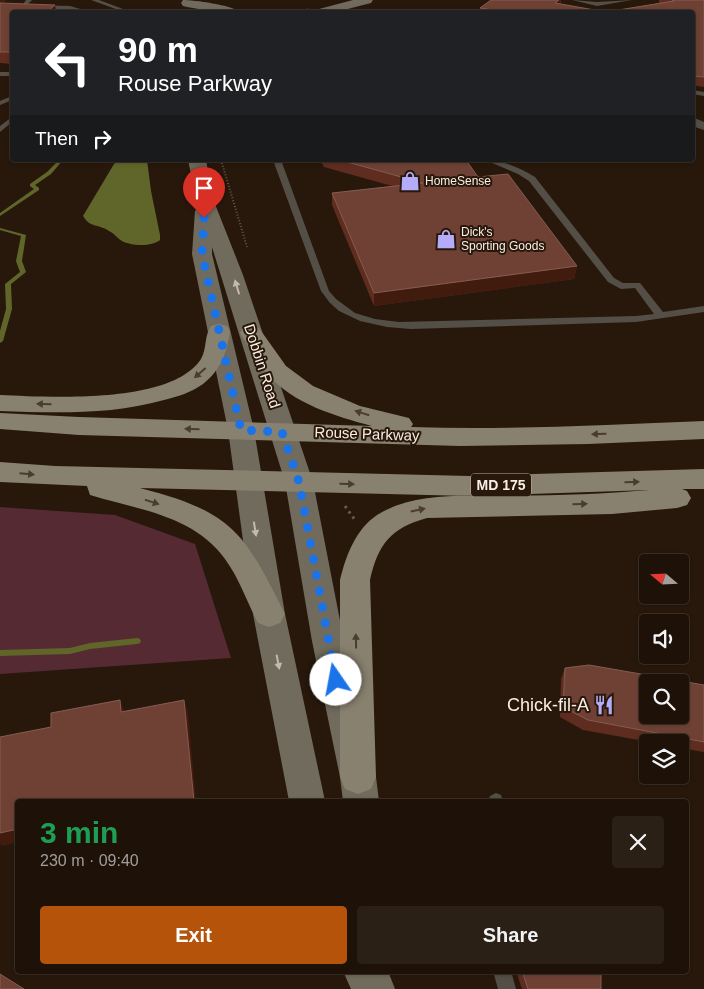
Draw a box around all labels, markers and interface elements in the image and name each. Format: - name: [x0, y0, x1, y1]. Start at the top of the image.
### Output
- icon: left: [35, 30, 100, 95]
- text: 90 m: [118, 30, 198, 69]
- text: Rouse Parkway: [118, 71, 272, 96]
- icon: right: [88, 125, 116, 153]
- text: Then: [35, 128, 78, 149]
- pin: [183, 167, 225, 218]
- shop icon: HomeSense: [399, 170, 421, 192]
- icon: arrive: [190, 174, 218, 202]
- place label: HomeSense: [425, 174, 491, 188]
- place label: Dick's Sporting Goods: [461, 225, 544, 253]
- shop icon: Dick's Sporting Goods: [435, 228, 457, 250]
- one-way arrow: [232, 279, 240, 294]
- street label: Dobbin Road: [241, 322, 284, 410]
- one-way arrow: [193, 368, 206, 379]
- one-way arrow: [35, 399, 51, 407]
- one-way arrow: [354, 409, 369, 417]
- street label: Rouse Parkway: [314, 423, 420, 444]
- one-way arrow: [184, 425, 200, 433]
- one-way arrow: [591, 431, 607, 439]
- one-way arrow: [20, 470, 36, 478]
- road number: MD 175: [471, 474, 531, 496]
- one-way arrow: [625, 478, 641, 486]
- one-way arrow: [340, 480, 356, 488]
- one-way arrow: [145, 499, 160, 507]
- one-way arrow: [573, 500, 589, 508]
- one-way arrow: [411, 506, 426, 514]
- one-way arrow: [251, 521, 259, 537]
- north arrow: [639, 554, 689, 604]
- map controls: [639, 554, 689, 784]
- button: sound: [639, 614, 689, 664]
- one-way arrow: [352, 632, 360, 648]
- position arrow: [309, 653, 361, 705]
- one-way arrow: [275, 654, 283, 670]
- button: search: [639, 674, 689, 724]
- restaurant icon: Chick-fil-A: [593, 694, 615, 716]
- place label: Chick-fil-A: [507, 695, 589, 715]
- button: layers: [639, 734, 689, 784]
- text: 3 min: [40, 816, 118, 849]
- button: close: [612, 816, 664, 868]
- text: 230 m · 09:40: [40, 852, 139, 869]
- button: Exit: [40, 906, 347, 964]
- button: Share: [357, 906, 664, 964]

